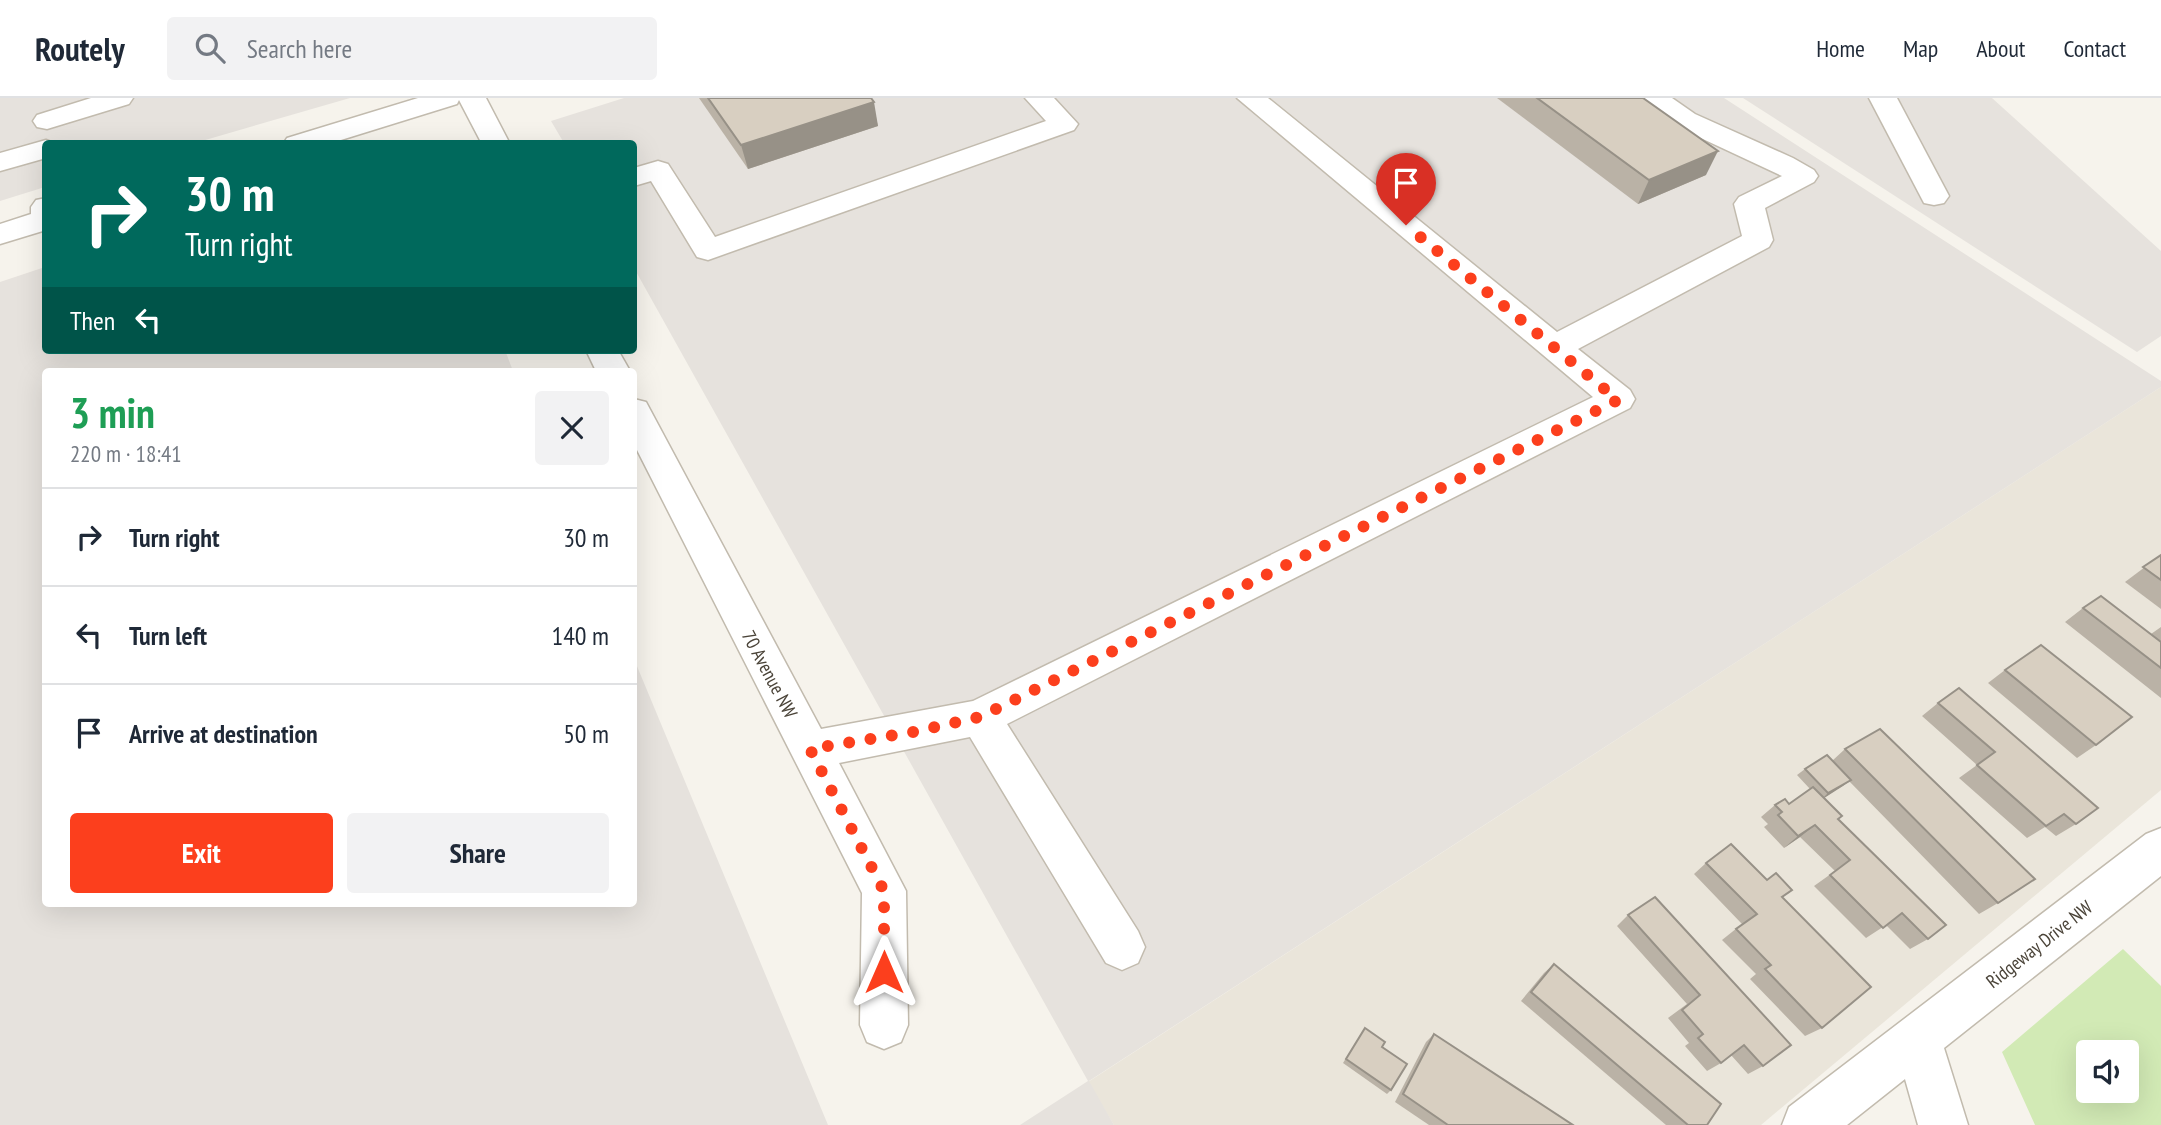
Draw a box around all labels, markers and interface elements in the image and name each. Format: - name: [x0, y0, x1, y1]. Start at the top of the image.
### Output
- search box: [167, 17, 657, 80]
- text: Routely: [35, 27, 125, 70]
- icon: search: [191, 29, 229, 67]
- text: Search here: [247, 32, 352, 65]
- text: Home: [1816, 33, 1865, 64]
- text: Map: [1903, 33, 1938, 64]
- text: About: [1976, 33, 2025, 64]
- text: Contact: [2063, 33, 2126, 64]
- pin: [1376, 153, 1436, 225]
- text: 30 m: [185, 161, 274, 225]
- icon: arrive: [1387, 164, 1425, 202]
- icon: right: [70, 168, 161, 259]
- text: Turn right: [185, 223, 293, 265]
- icon: left: [129, 301, 167, 339]
- text: Then: [70, 304, 115, 337]
- text: 3 min: [70, 385, 155, 440]
- button: close: [535, 391, 609, 465]
- text: 220 m · 18:41: [70, 439, 182, 468]
- icon: right: [70, 518, 108, 556]
- text: Turn right: [129, 521, 220, 554]
- text: 30 m: [563, 521, 609, 554]
- icon: left: [70, 616, 108, 654]
- text: Turn left: [129, 619, 207, 652]
- text: 140 m: [551, 619, 609, 652]
- street label: 70 Avenue NW: [737, 626, 803, 722]
- icon: arrive: [70, 714, 108, 752]
- text: Arrive at destination: [129, 717, 318, 750]
- text: 50 m: [563, 717, 609, 750]
- button: Exit: [70, 813, 333, 893]
- button: Share: [347, 813, 609, 893]
- street label: Ridgeway Drive NW: [1981, 895, 2097, 993]
- position arrow: [847, 935, 921, 1009]
- map controls: [2076, 1040, 2139, 1103]
- button: sound: [2076, 1040, 2139, 1103]

